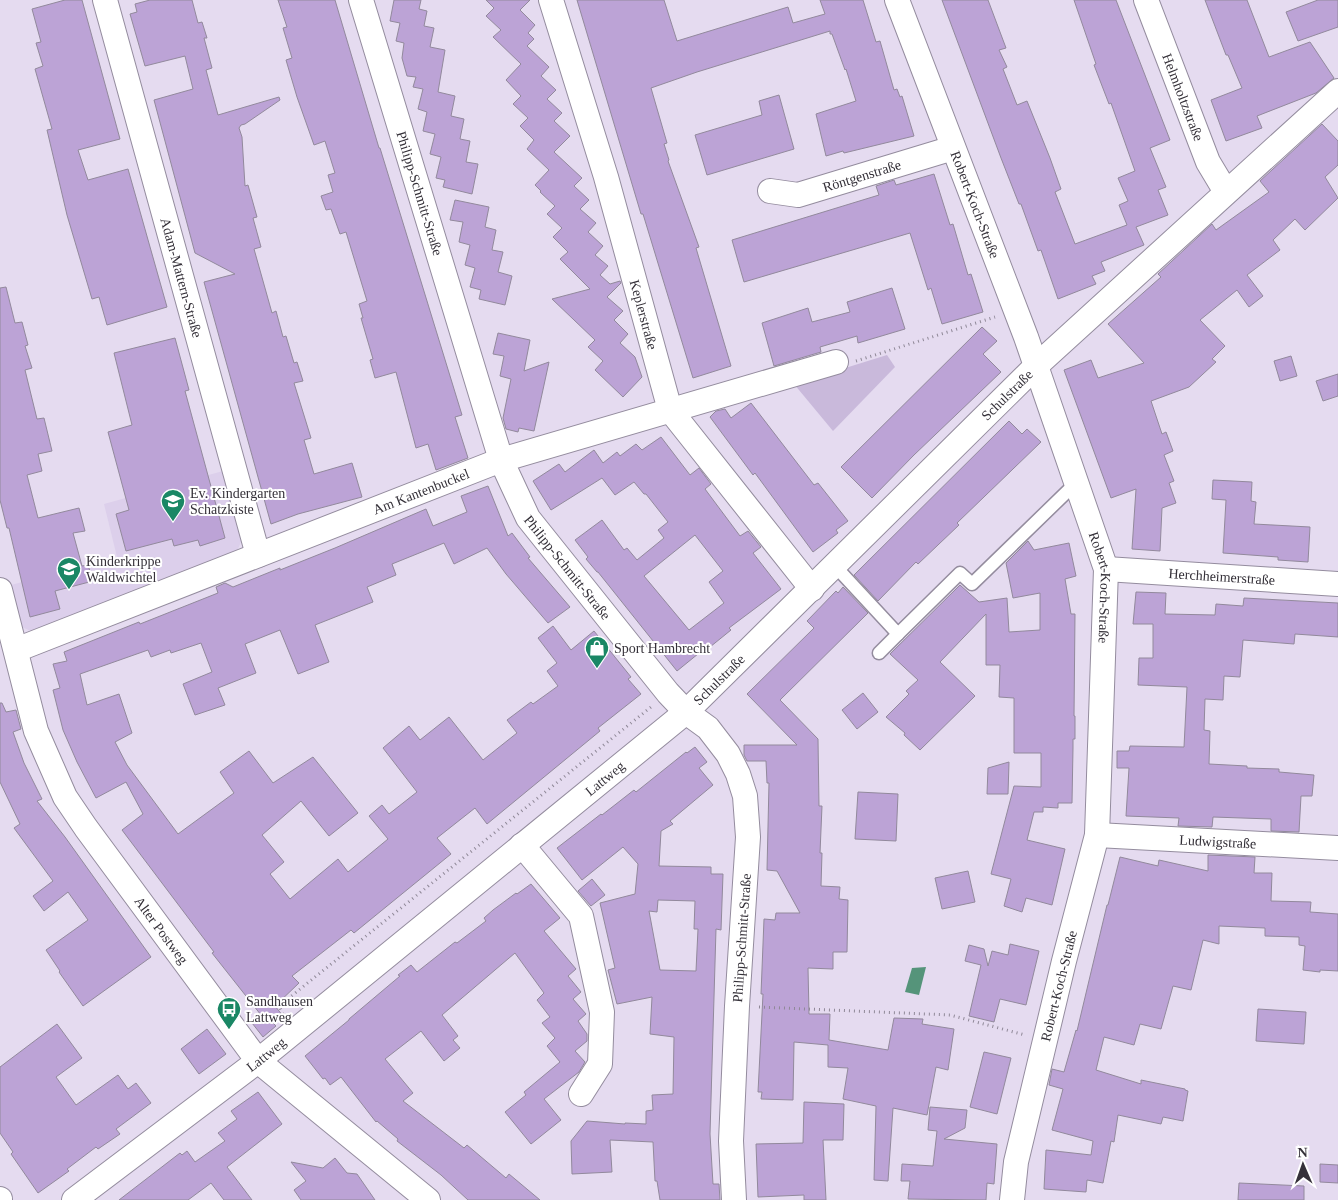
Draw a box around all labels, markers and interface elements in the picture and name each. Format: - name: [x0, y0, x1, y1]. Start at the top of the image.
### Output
- street label: Helmholtzstraße: [1160, 51, 1207, 143]
- street label: Philipp-Schmitt-Straße: [394, 129, 446, 257]
- street label: Robert-Koch-Straße: [948, 149, 1003, 260]
- street label: Röntgenstraße: [821, 157, 903, 195]
- street label: Adam-Mattern-Straße: [158, 216, 205, 339]
- street label: Keplerstraße: [627, 278, 660, 351]
- street label: Schulstraße: [978, 367, 1035, 423]
- street label: Am Kantenbuckel: [371, 466, 471, 517]
- place label: Ev. Kindergarten Schatzkiste: [190, 486, 285, 517]
- school or university icon: Ev. Kindergarten Schatzkiste: [160, 488, 186, 522]
- street label: Philipp-Schmitt-Straße: [521, 512, 614, 622]
- street label: Robert-Koch-Straße: [1086, 530, 1114, 644]
- place label: Kinderkrippe Waldwichtel: [86, 554, 161, 585]
- school or university icon: Kinderkrippe Waldwichtel: [56, 556, 82, 590]
- street label: Herchheimerstraße: [1168, 566, 1275, 587]
- shop icon: Sport Hambrecht: [584, 635, 610, 669]
- place label: Sport Hambrecht: [614, 641, 710, 656]
- street label: Schulstraße: [690, 651, 747, 708]
- street label: Lattweg: [582, 758, 627, 799]
- street label: Ludwigstraße: [1179, 832, 1257, 851]
- street label: Philipp-Schmitt-Straße: [730, 873, 754, 1003]
- street label: Alter Postweg: [132, 894, 191, 967]
- street label: Robert-Koch-Straße: [1038, 929, 1080, 1043]
- place label: Sandhausen Lattweg: [246, 994, 313, 1025]
- bus stop icon: Sandhausen Lattweg: [216, 996, 242, 1030]
- street label: Lattweg: [243, 1034, 289, 1075]
- north arrow: [1278, 1140, 1328, 1190]
- text: N: [1297, 1145, 1308, 1160]

